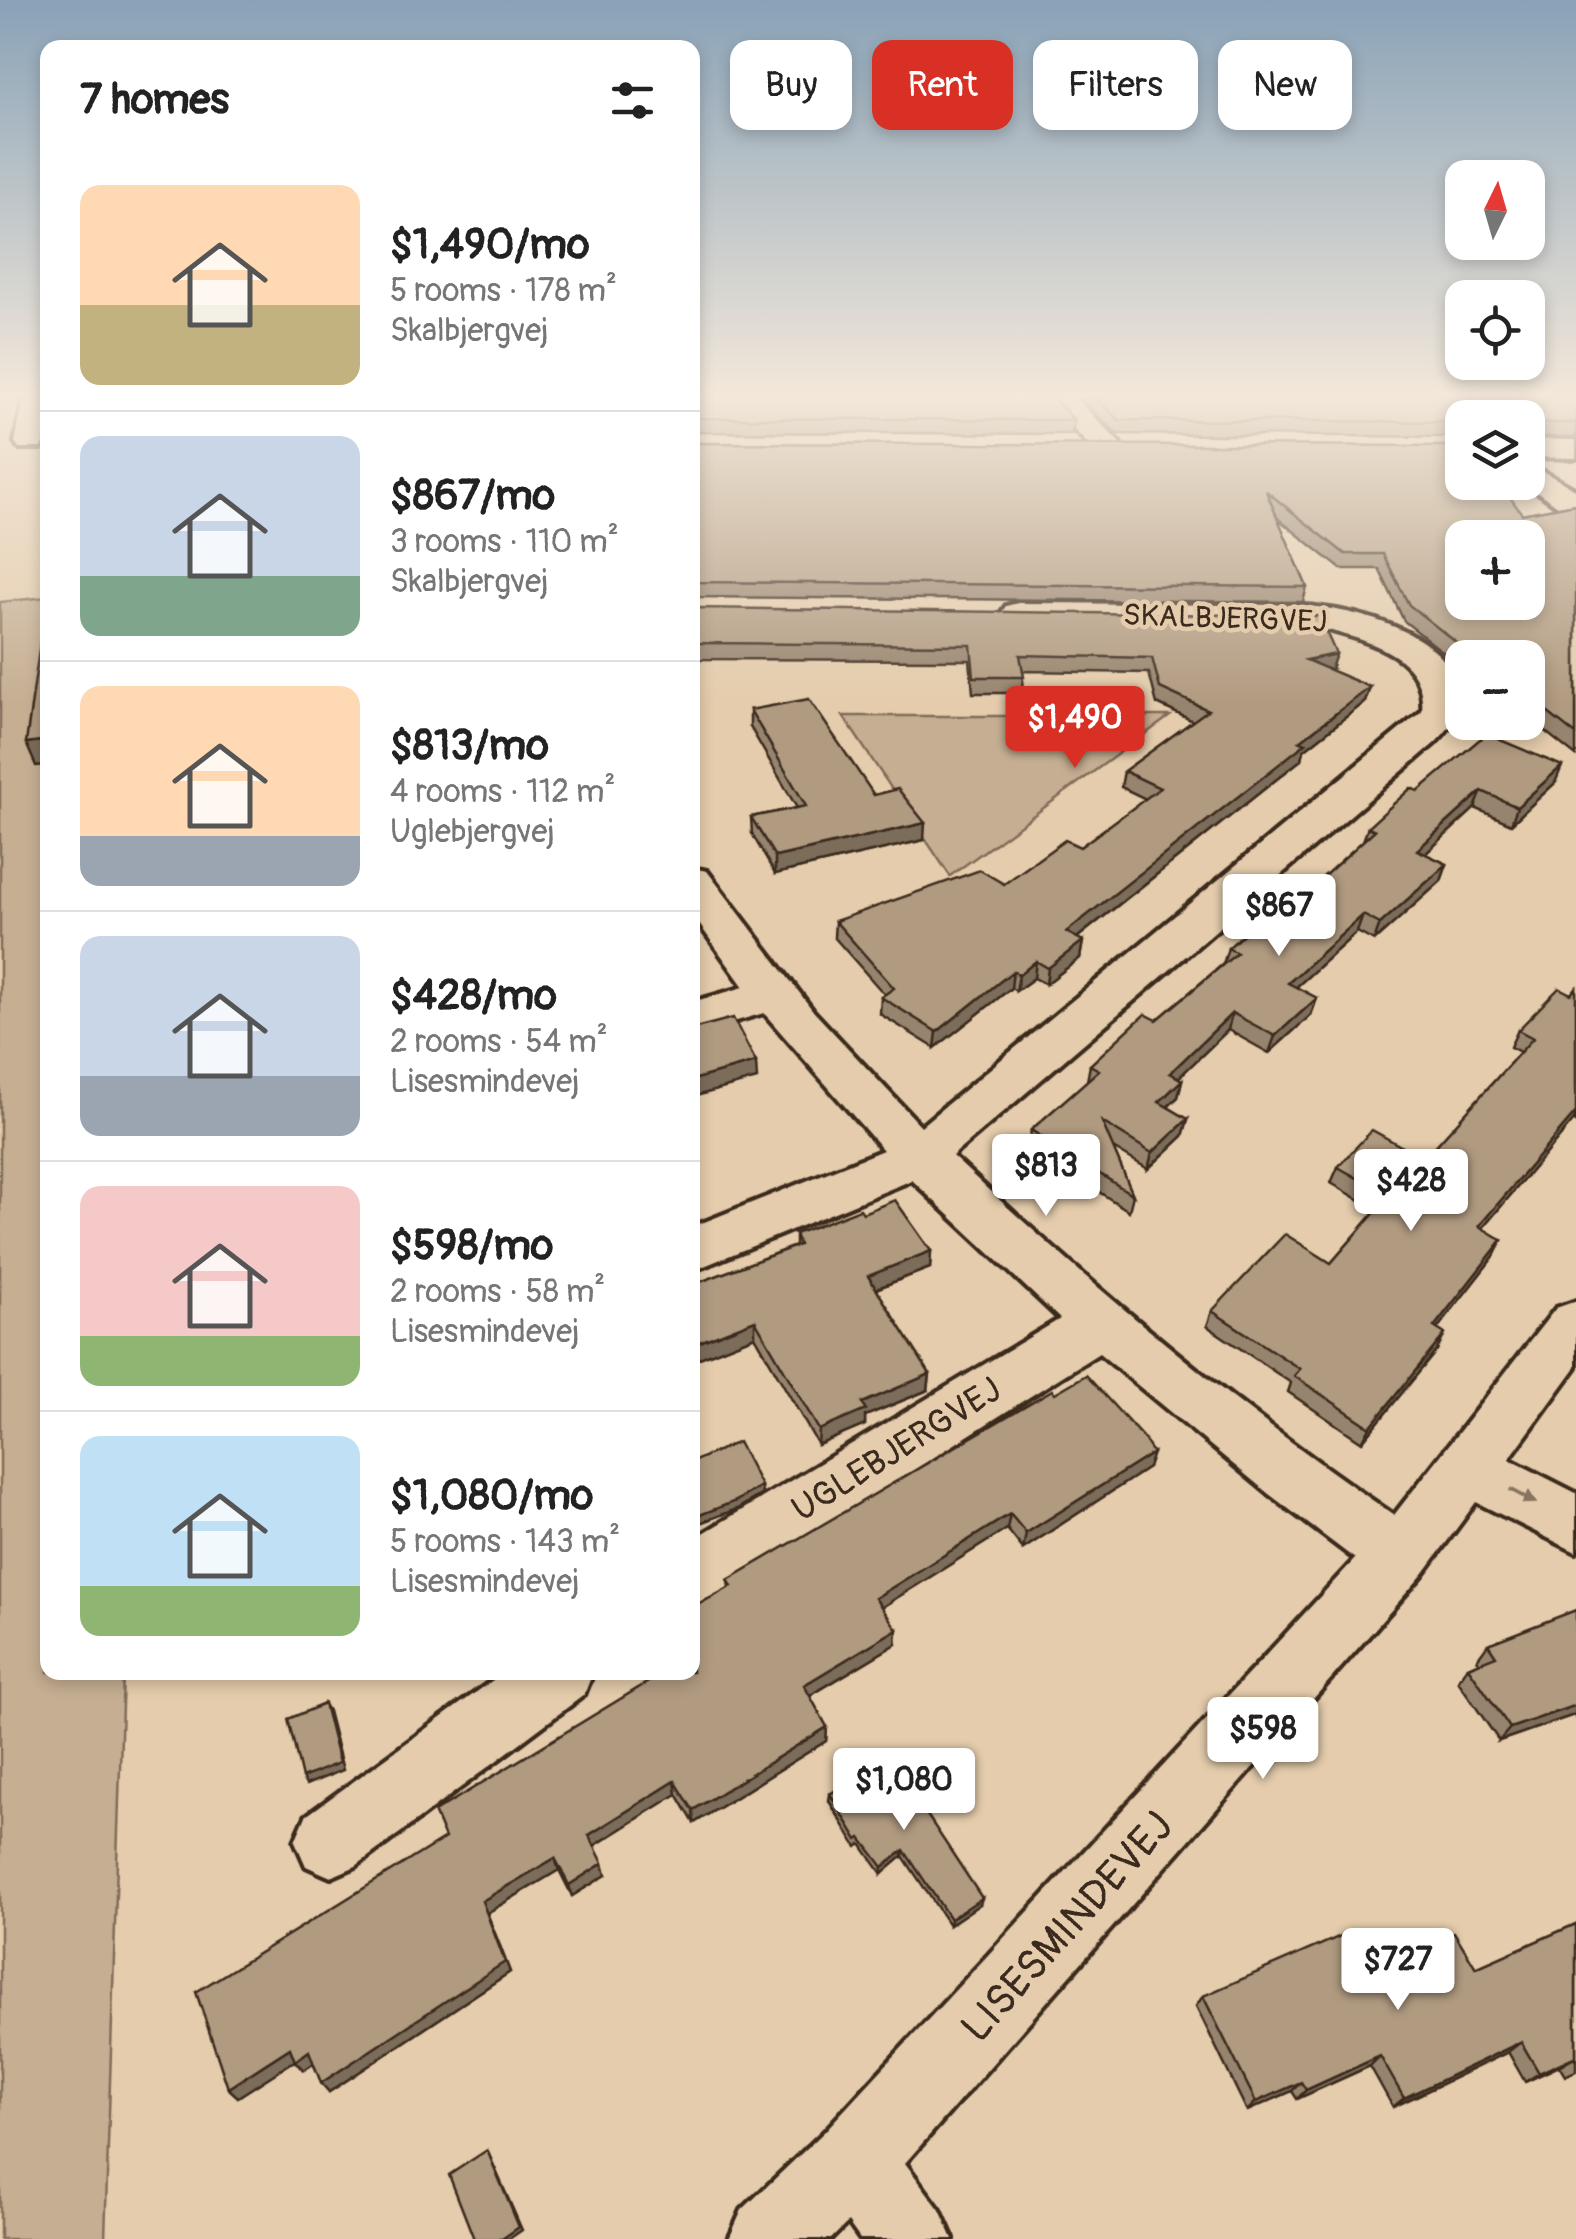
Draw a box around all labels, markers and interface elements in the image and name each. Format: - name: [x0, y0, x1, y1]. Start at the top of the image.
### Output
- chip: Buy: [730, 40, 852, 130]
- chip: Rent: [872, 40, 1013, 130]
- chip: Filters: [1033, 40, 1198, 130]
- chip: New: [1218, 40, 1352, 130]
- icon: filters: [605, 73, 660, 128]
- text: 7 homes: [80, 74, 229, 126]
- north arrow: [1445, 160, 1545, 260]
- map controls: [1445, 160, 1545, 740]
- text: $1,490/mo: [390, 219, 589, 271]
- icon: home: [160, 225, 280, 345]
- text: 5 rooms · 178 m²: [390, 271, 617, 311]
- button: locate: [1445, 280, 1545, 380]
- text: Skalbjergvej: [390, 311, 548, 351]
- button: layers: [1445, 400, 1545, 500]
- text: $867/mo: [390, 470, 555, 522]
- icon: home: [160, 476, 280, 596]
- button: +: [1445, 520, 1545, 620]
- text: 3 rooms · 110 m²: [390, 522, 619, 562]
- text: Skalbjergvej: [390, 562, 548, 602]
- street label: SKALBJERGVEJ: [1122, 596, 1328, 641]
- button: −: [1445, 640, 1545, 740]
- pin: $1,490: [994, 686, 1156, 771]
- text: $1,490: [1028, 698, 1122, 738]
- text: $813/mo: [390, 720, 549, 772]
- icon: home: [160, 726, 280, 846]
- text: 4 rooms · 112 m²: [390, 772, 615, 812]
- text: Uglebjergvej: [390, 812, 555, 852]
- pin: $867: [1220, 874, 1338, 959]
- text: $867: [1245, 886, 1313, 926]
- text: $428/mo: [390, 970, 557, 1022]
- icon: home: [160, 976, 280, 1096]
- text: 2 rooms · 54 m²: [390, 1022, 608, 1062]
- text: Lisesmindevej: [390, 1062, 579, 1102]
- pin: $813: [987, 1134, 1105, 1219]
- text: $813: [1014, 1146, 1078, 1186]
- pin: $428: [1352, 1149, 1470, 1234]
- text: $428: [1376, 1161, 1446, 1201]
- text: $598/mo: [390, 1220, 553, 1272]
- icon: home: [160, 1226, 280, 1346]
- text: 2 rooms · 58 m²: [390, 1272, 605, 1312]
- text: Lisesmindevej: [390, 1312, 579, 1352]
- street label: UGLEBJERGVEJ: [784, 1368, 1009, 1532]
- text: $1,080/mo: [390, 1470, 593, 1522]
- icon: home: [160, 1476, 280, 1596]
- one-way arrow: [1508, 1487, 1537, 1504]
- text: 5 rooms · 143 m²: [390, 1522, 620, 1562]
- text: Lisesmindevej: [390, 1562, 579, 1602]
- pin: $598: [1204, 1697, 1322, 1782]
- text: $598: [1229, 1709, 1297, 1749]
- pin: $1,080: [823, 1748, 985, 1833]
- text: $1,080: [855, 1760, 953, 1800]
- street label: LISESMINDEVEJ: [950, 1801, 1185, 2053]
- pin: $727: [1339, 1928, 1457, 2013]
- text: $727: [1363, 1940, 1433, 1980]

